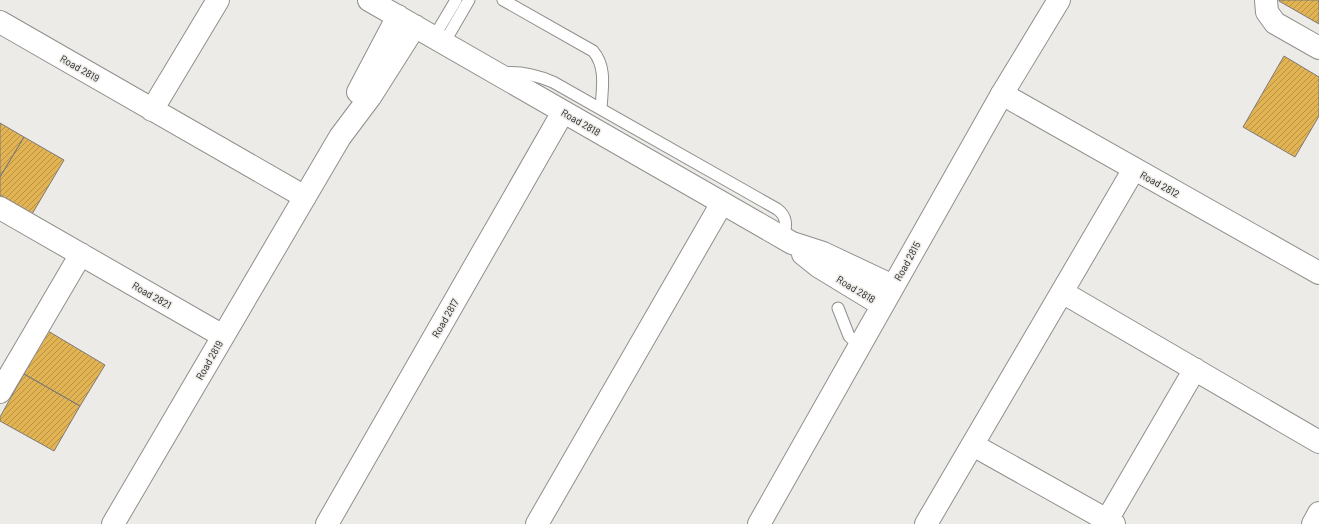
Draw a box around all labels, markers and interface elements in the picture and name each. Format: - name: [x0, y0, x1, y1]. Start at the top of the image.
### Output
- street label: Road 2819: [58, 52, 102, 84]
- street label: Road 2818: [559, 106, 603, 138]
- street label: Road 2812: [1138, 168, 1182, 200]
- street label: Road 2815: [891, 239, 923, 283]
- street label: Road 2818: [834, 273, 878, 305]
- street label: Road 2821: [130, 279, 174, 311]
- street label: Road 2817: [429, 296, 461, 339]
- street label: Road 2819: [193, 338, 225, 382]

